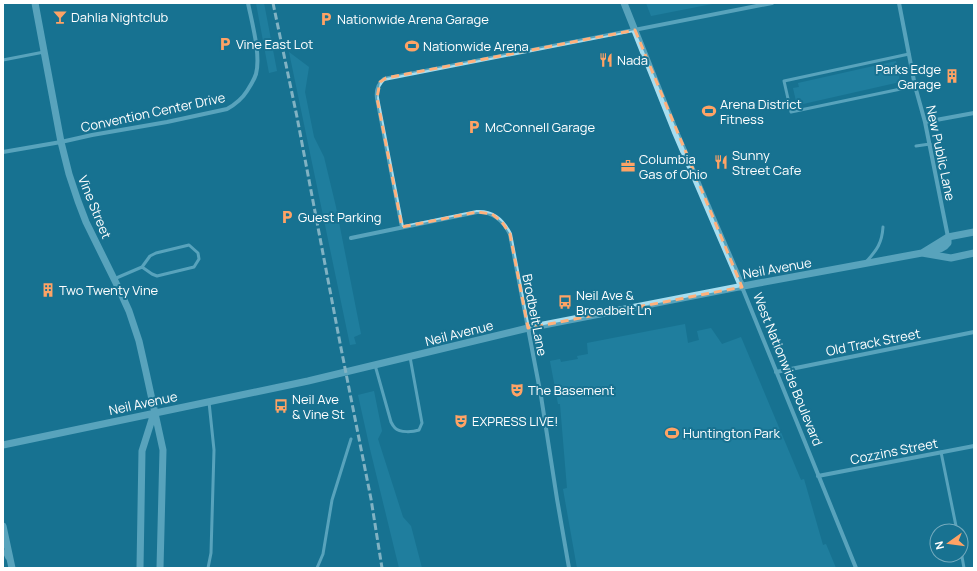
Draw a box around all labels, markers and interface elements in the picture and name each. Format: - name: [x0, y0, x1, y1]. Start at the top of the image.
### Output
- place label: Dahlia Nightclub: [71, 8, 169, 26]
- bar icon: Dahlia Nightclub: [52, 9, 68, 25]
- place label: Nationwide Arena Garage: [337, 10, 489, 28]
- parking icon: Nationwide Arena Garage: [318, 11, 334, 27]
- place label: Vine East Lot: [236, 35, 313, 53]
- parking icon: Vine East Lot: [217, 36, 233, 52]
- place label: Nationwide Arena: [423, 37, 529, 55]
- sports icon: Nationwide Arena: [404, 38, 420, 54]
- place label: Nada: [617, 51, 648, 69]
- restaurant icon: Nada: [598, 52, 614, 68]
- place label: Parks Edge Garage: [875, 60, 941, 93]
- building icon: Parks Edge Garage: [944, 68, 960, 84]
- street label: Convention Center Drive: [79, 88, 227, 136]
- place label: Arena District Fitness: [720, 95, 802, 128]
- sports icon: Arena District Fitness: [701, 103, 717, 119]
- street label: New Public Lane: [922, 104, 960, 203]
- place label: McConnell Garage: [485, 118, 596, 136]
- parking icon: McConnell Garage: [466, 119, 482, 135]
- place label: Sunny Street Cafe: [732, 146, 802, 179]
- place label: Columbia Gas of Ohio: [639, 150, 708, 183]
- restaurant icon: Sunny Street Cafe: [713, 154, 729, 170]
- office icon: Columbia Gas of Ohio: [620, 158, 636, 174]
- street label: Vine Street: [74, 173, 116, 241]
- place label: Guest Parking: [298, 208, 381, 226]
- parking icon: Guest Parking: [279, 209, 295, 225]
- street label: Neil Avenue: [741, 253, 813, 283]
- street label: Brodbelt Lane: [518, 272, 552, 358]
- place label: Two Twenty Vine: [59, 281, 159, 299]
- building icon: Two Twenty Vine: [40, 282, 56, 298]
- place label: Neil Ave & Broadbelt Ln: [576, 286, 652, 319]
- street label: West Nationwide Boulevard: [749, 290, 827, 448]
- bus stop icon: Neil Ave & Broadbelt Ln: [557, 294, 573, 310]
- street label: Neil Avenue: [423, 316, 495, 350]
- street label: Old Track Street: [824, 324, 922, 360]
- place label: The Basement: [528, 381, 614, 399]
- theatre icon: The Basement: [509, 382, 525, 398]
- street label: Neil Avenue: [107, 387, 179, 419]
- place label: Neil Ave & Vine St: [292, 390, 345, 423]
- bus stop icon: Neil Ave & Vine St: [273, 398, 289, 414]
- place label: EXPRESS LIVE!: [472, 412, 558, 430]
- theatre icon: EXPRESS LIVE!: [453, 413, 469, 429]
- place label: Huntington Park: [683, 424, 780, 442]
- sports icon: Huntington Park: [664, 425, 680, 441]
- street label: Cozzins Street: [849, 434, 939, 468]
- north arrow: [929, 523, 969, 563]
- text: N: [931, 540, 947, 551]

